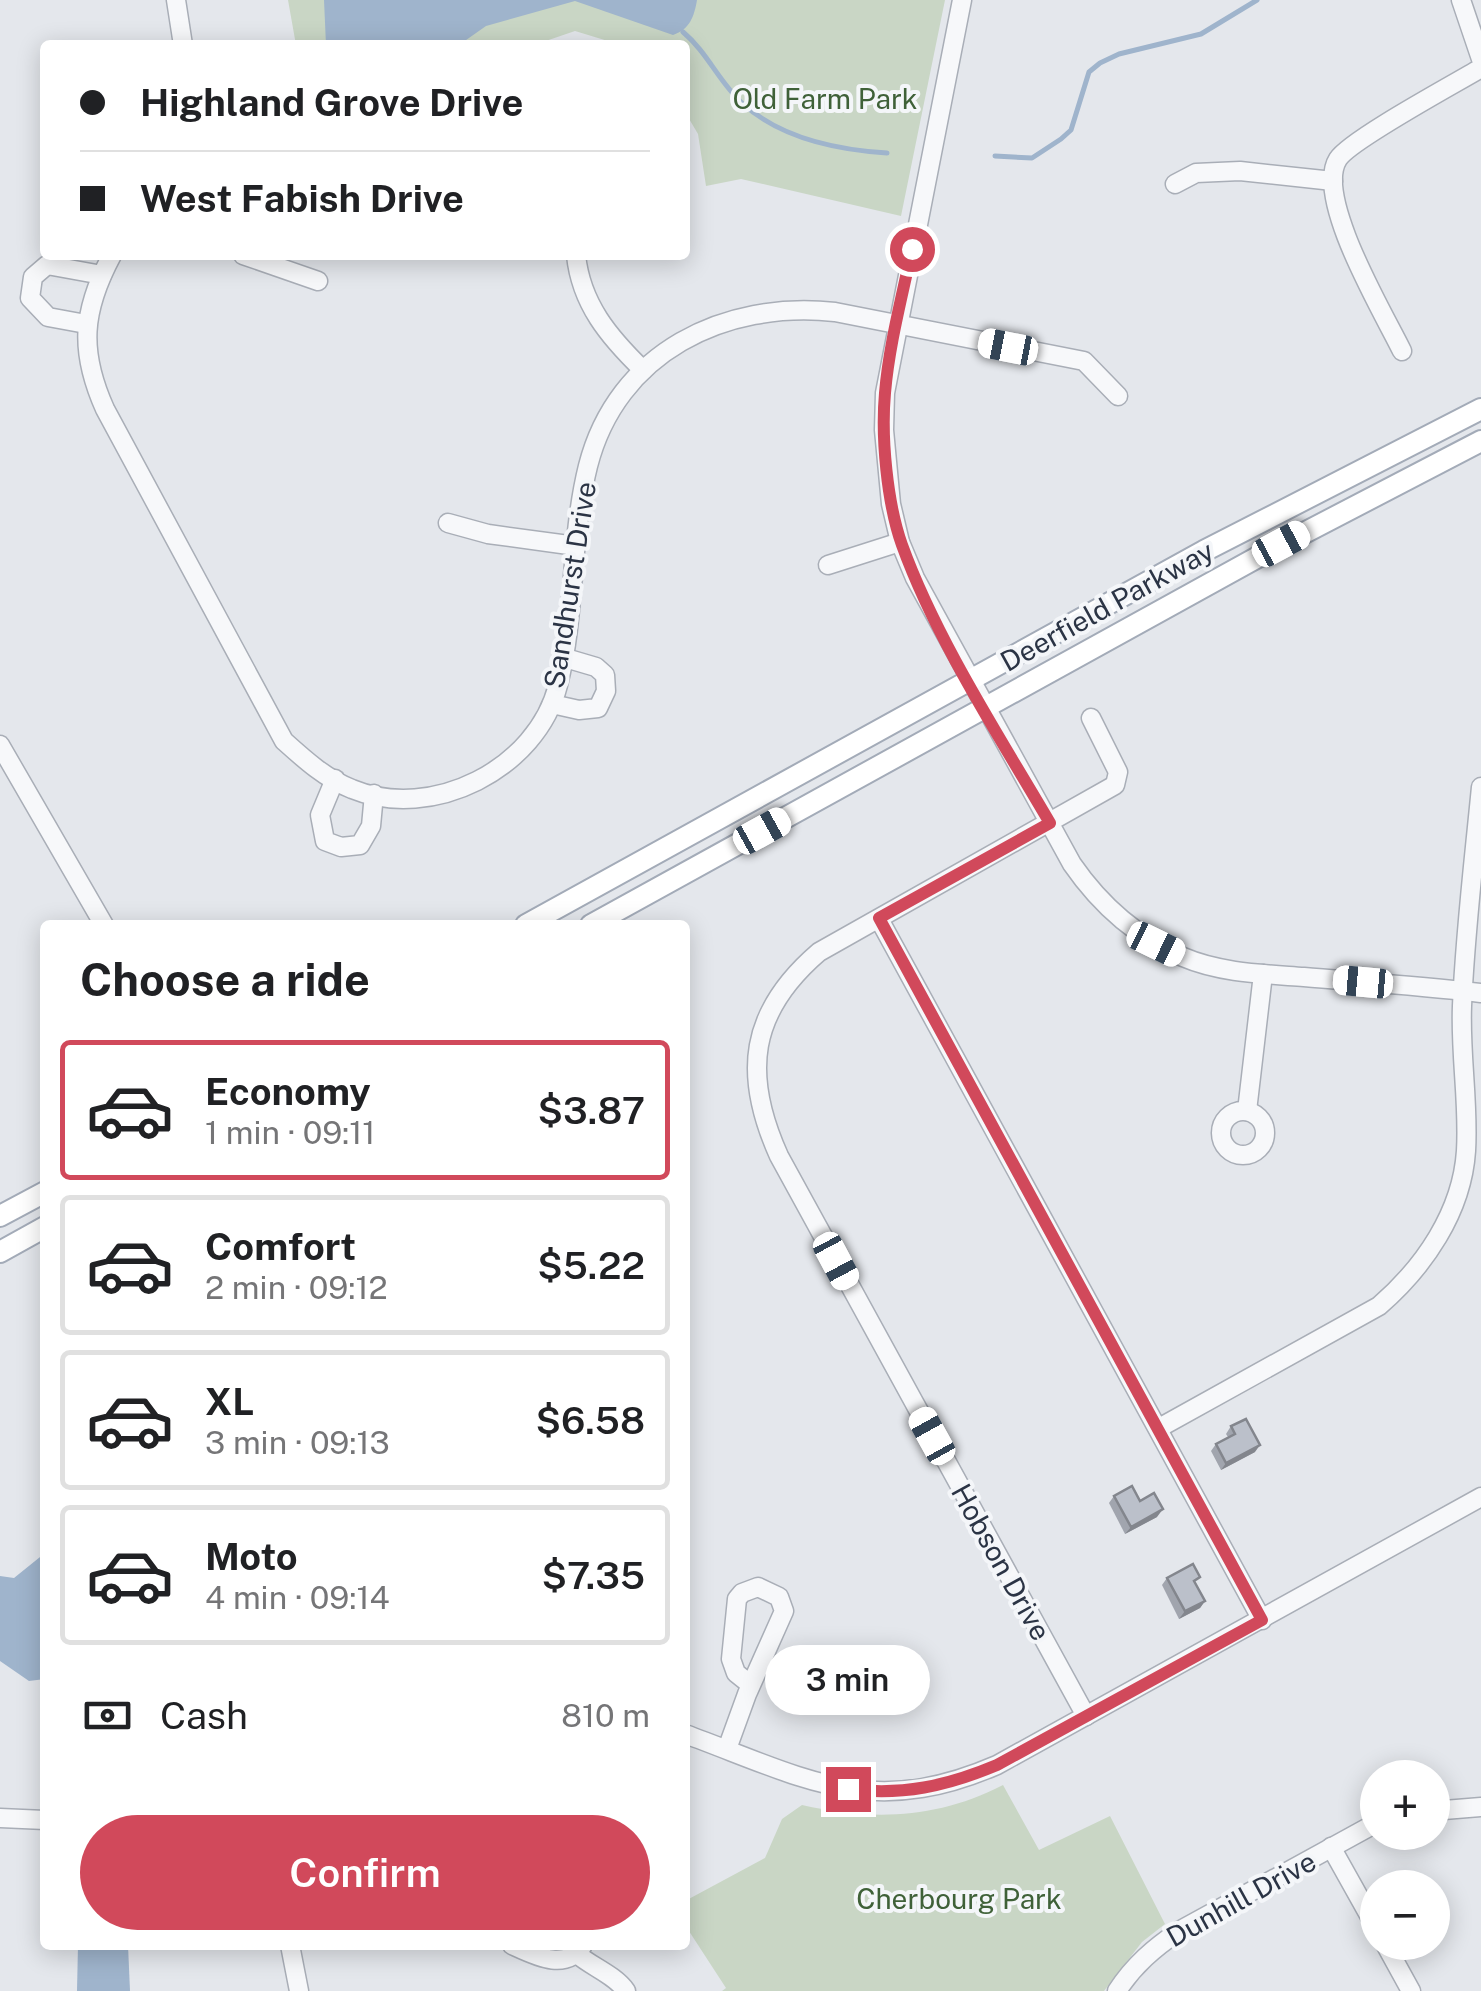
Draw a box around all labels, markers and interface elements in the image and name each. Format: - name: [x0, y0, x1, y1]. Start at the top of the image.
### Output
- text: Highland Grove Drive: [140, 80, 523, 125]
- park label: Old Farm Park: [732, 82, 918, 115]
- text: West Fabish Drive: [140, 176, 464, 221]
- route start: [890, 227, 935, 272]
- car: [976, 327, 1040, 367]
- street label: Sandhurst Drive: [537, 479, 602, 691]
- car: [1247, 517, 1315, 571]
- street label: Deerfield Parkway: [994, 533, 1219, 678]
- car: [728, 803, 796, 859]
- car: [1122, 917, 1190, 971]
- text: Choose a ride: [80, 953, 370, 1006]
- car: [1332, 964, 1394, 1000]
- icon: car: [85, 1065, 175, 1155]
- text: Economy: [205, 1069, 371, 1114]
- text: $3.87: [538, 1088, 645, 1133]
- text: 1 min · 09:11: [205, 1114, 375, 1151]
- icon: car: [85, 1220, 175, 1310]
- text: Comfort: [205, 1224, 356, 1269]
- car: [809, 1227, 863, 1295]
- text: $5.22: [537, 1243, 645, 1288]
- text: 2 min · 09:12: [205, 1269, 387, 1306]
- icon: car: [85, 1375, 175, 1465]
- text: XL: [205, 1379, 254, 1424]
- text: $6.58: [535, 1398, 645, 1443]
- car: [904, 1402, 960, 1470]
- text: 3 min · 09:13: [205, 1424, 390, 1461]
- street label: Hobson Drive: [945, 1478, 1058, 1646]
- icon: car: [85, 1530, 175, 1620]
- text: Moto: [205, 1534, 298, 1579]
- text: $7.35: [541, 1553, 645, 1598]
- text: 4 min · 09:14: [205, 1579, 390, 1616]
- callout: 3 min: [766, 1644, 930, 1714]
- text: 3 min: [806, 1661, 889, 1698]
- icon: cash: [80, 1688, 135, 1743]
- text: Cash: [160, 1693, 248, 1738]
- text: 810 m: [561, 1697, 650, 1734]
- map controls: [1360, 1760, 1450, 1960]
- button: +: [1360, 1760, 1450, 1850]
- route end: [826, 1767, 871, 1812]
- button: Confirm: [80, 1815, 650, 1930]
- street label: Dunhill Drive: [1160, 1844, 1321, 1953]
- button: −: [1360, 1870, 1450, 1960]
- park label: Cherbourg Park: [856, 1882, 1062, 1915]

